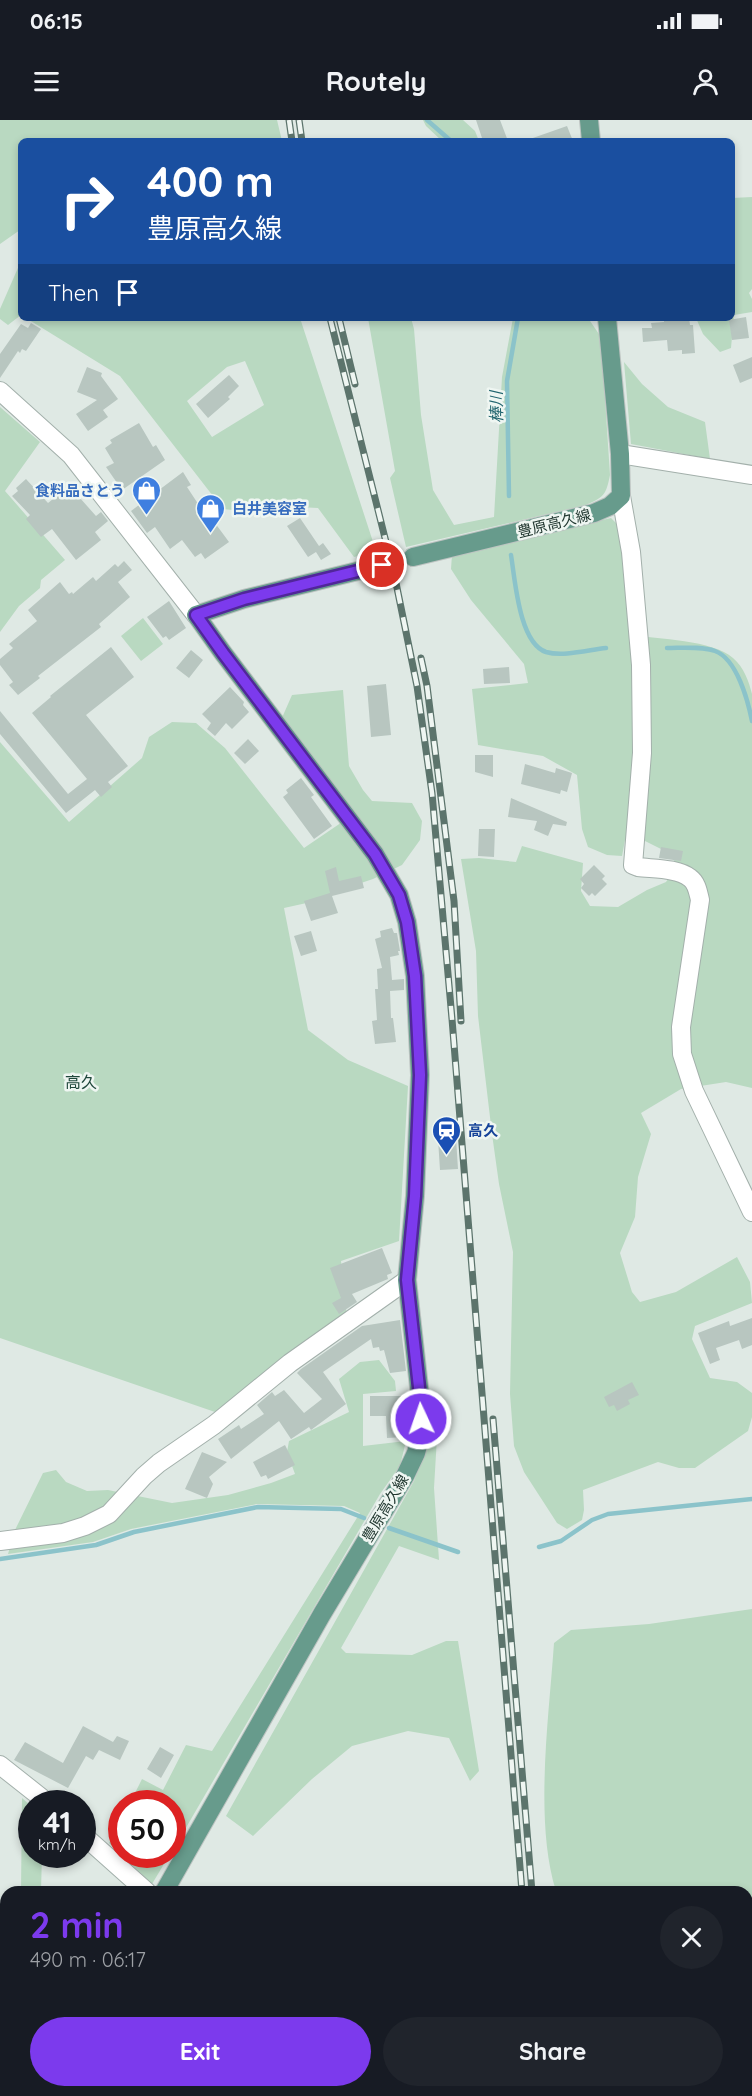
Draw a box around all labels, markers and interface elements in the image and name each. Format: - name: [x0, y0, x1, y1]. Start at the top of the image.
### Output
- text: 06:15: [30, 7, 83, 35]
- text: Routely: [326, 64, 426, 98]
- icon: menu: [30, 65, 63, 98]
- icon: person: [689, 65, 722, 98]
- text: 400 m: [147, 155, 274, 208]
- icon: right: [48, 162, 126, 240]
- text: 豊原高久線: [147, 211, 282, 245]
- icon: arrive: [111, 276, 144, 309]
- text: Then: [48, 279, 99, 307]
- water label: 棒川: [486, 389, 506, 423]
- shop icon: 食料品さとう: [130, 474, 162, 516]
- place label: 食料品さとう: [35, 481, 125, 500]
- shop icon: 白井美容室: [195, 492, 227, 534]
- place label: 白井美容室: [232, 499, 307, 518]
- street label: 豊原高久線: [515, 505, 593, 541]
- pin: [356, 539, 407, 590]
- icon: arrive: [365, 548, 398, 581]
- district label: 高久: [65, 1072, 97, 1092]
- station icon: 高久: [431, 1114, 463, 1156]
- place label: 高久: [468, 1121, 498, 1140]
- position arrow: [389, 1387, 453, 1451]
- street label: 豊原高久線: [358, 1471, 412, 1545]
- speed limit sign: 50: [108, 1790, 186, 1868]
- text: 41: [43, 1803, 71, 1841]
- text: km/h: [38, 1835, 76, 1854]
- text: 2 min: [30, 1902, 124, 1947]
- button: close: [660, 1906, 723, 1969]
- text: 490 m · 06:17: [30, 1947, 146, 1972]
- button: Exit: [30, 2017, 371, 2086]
- button: Share: [383, 2017, 723, 2086]

